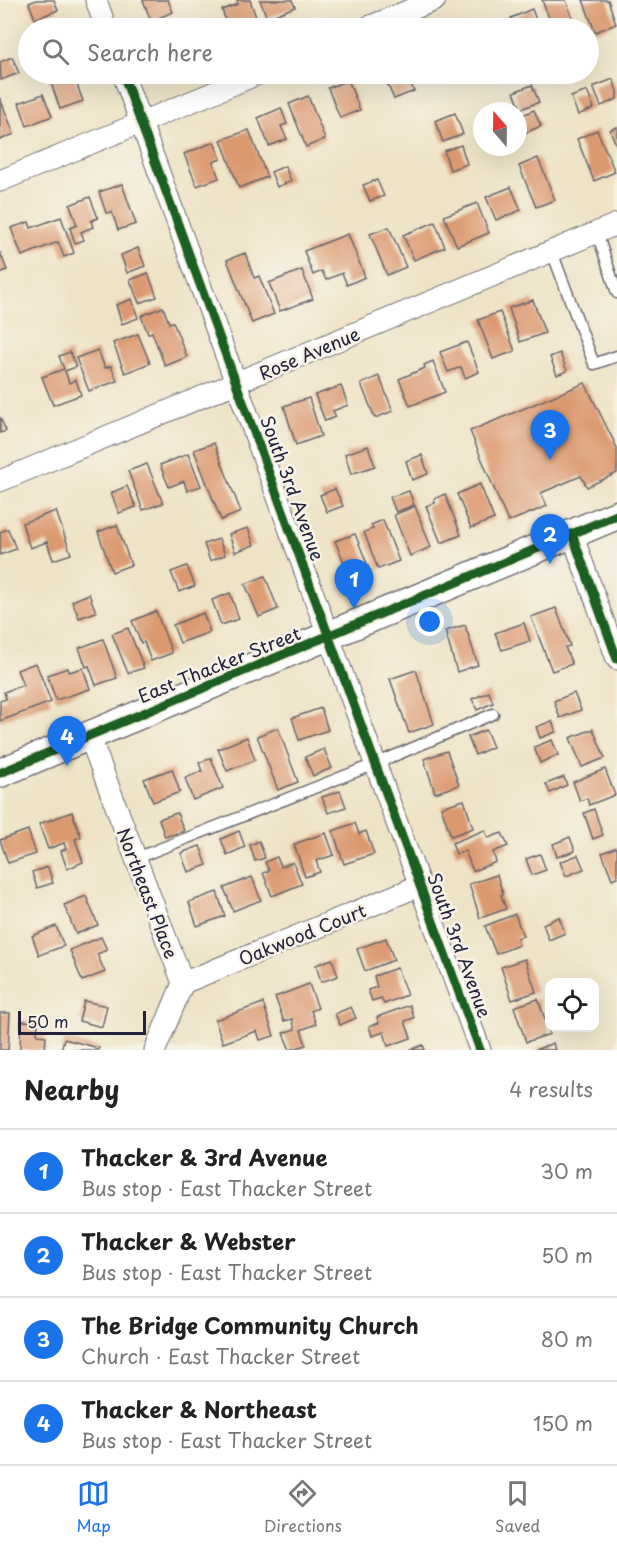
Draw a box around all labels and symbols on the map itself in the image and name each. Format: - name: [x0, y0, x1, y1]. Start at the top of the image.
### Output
- north arrow: [473, 102, 527, 156]
- street label: Rose Avenue: [254, 320, 364, 386]
- pin: 3: [530, 410, 570, 460]
- street label: South 3rd Avenue: [254, 412, 332, 564]
- pin: 2: [530, 514, 570, 564]
- pin: 1: [334, 560, 374, 609]
- your location: [415, 607, 444, 636]
- street label: East Thacker Street: [134, 619, 304, 709]
- pin: 4: [48, 716, 86, 766]
- street label: Northeast Place: [111, 824, 185, 962]
- street label: South 3rd Avenue: [421, 869, 499, 1021]
- street label: Oakwood Court: [234, 896, 370, 972]
- scale bar: [18, 1008, 146, 1036]

